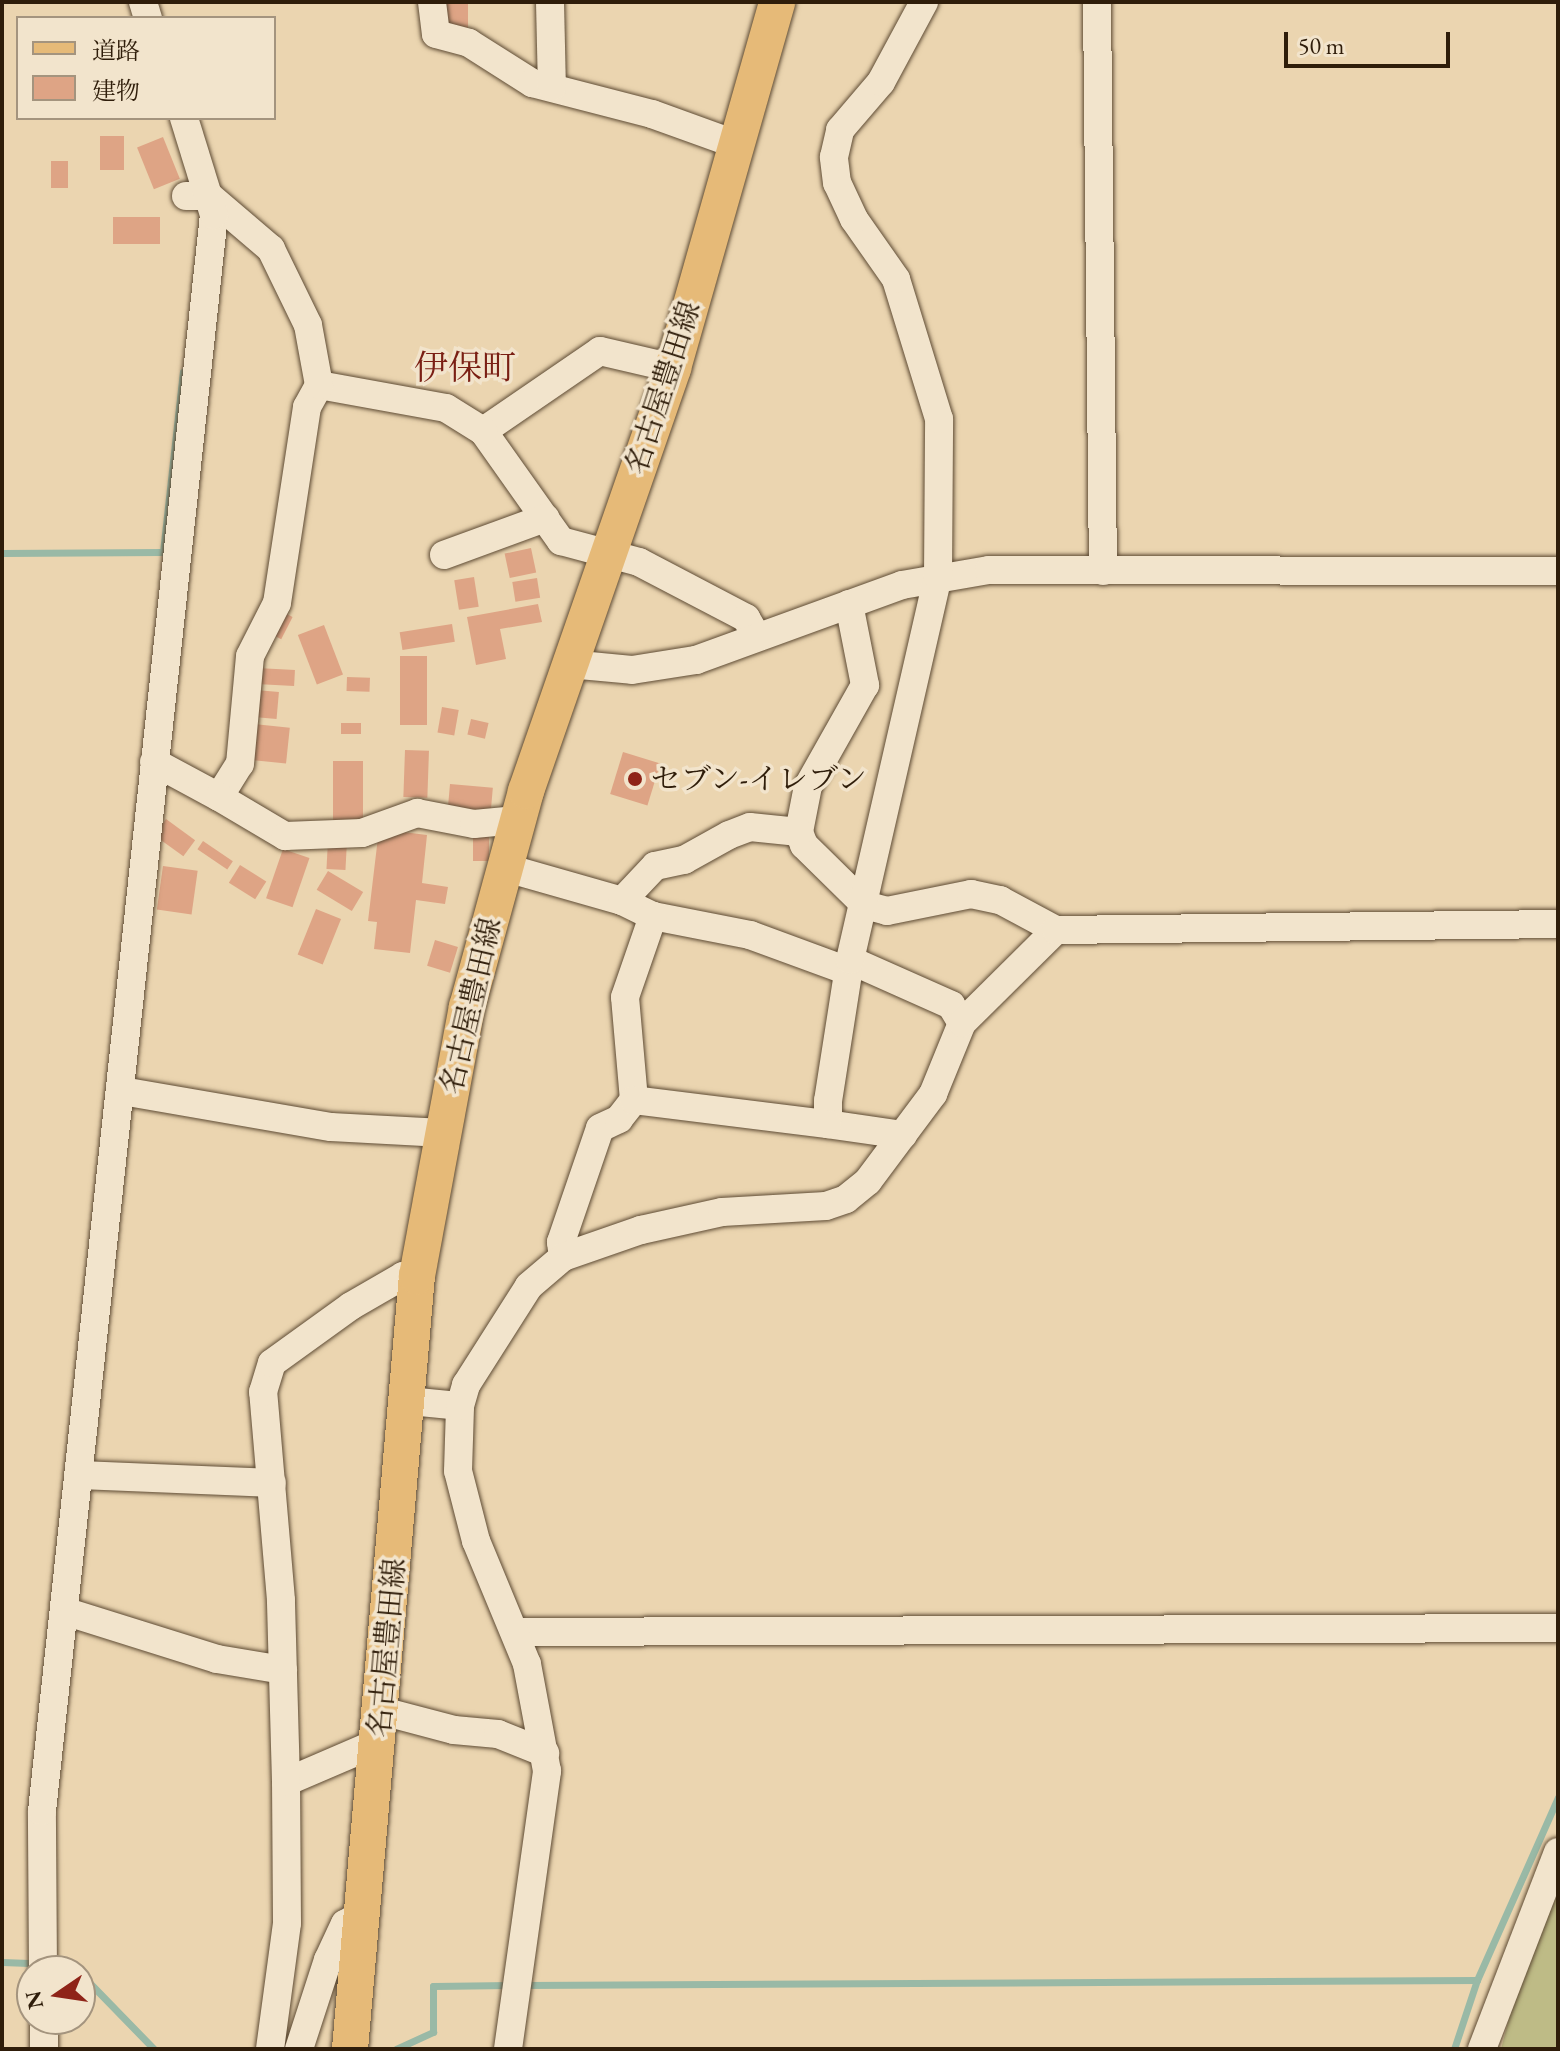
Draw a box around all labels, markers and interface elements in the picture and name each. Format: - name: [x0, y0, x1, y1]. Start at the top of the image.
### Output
- legend: [16, 16, 276, 120]
- scale bar: [1288, 16, 1454, 66]
- text: 50 m: [1298, 30, 1345, 61]
- text: 道路: [92, 35, 140, 66]
- text: 建物: [92, 75, 140, 106]
- street label: 名古屋豊田線: [618, 297, 708, 479]
- district label: 伊保町: [414, 348, 516, 388]
- place label: セブン-イレブン: [651, 761, 869, 797]
- marker: セブン-イレブン: [626, 770, 644, 788]
- street label: 名古屋豊田線: [433, 914, 509, 1098]
- street label: 名古屋豊田線: [361, 1557, 413, 1739]
- north arrow: [16, 1955, 96, 2035]
- text: N: [18, 1988, 50, 2012]

